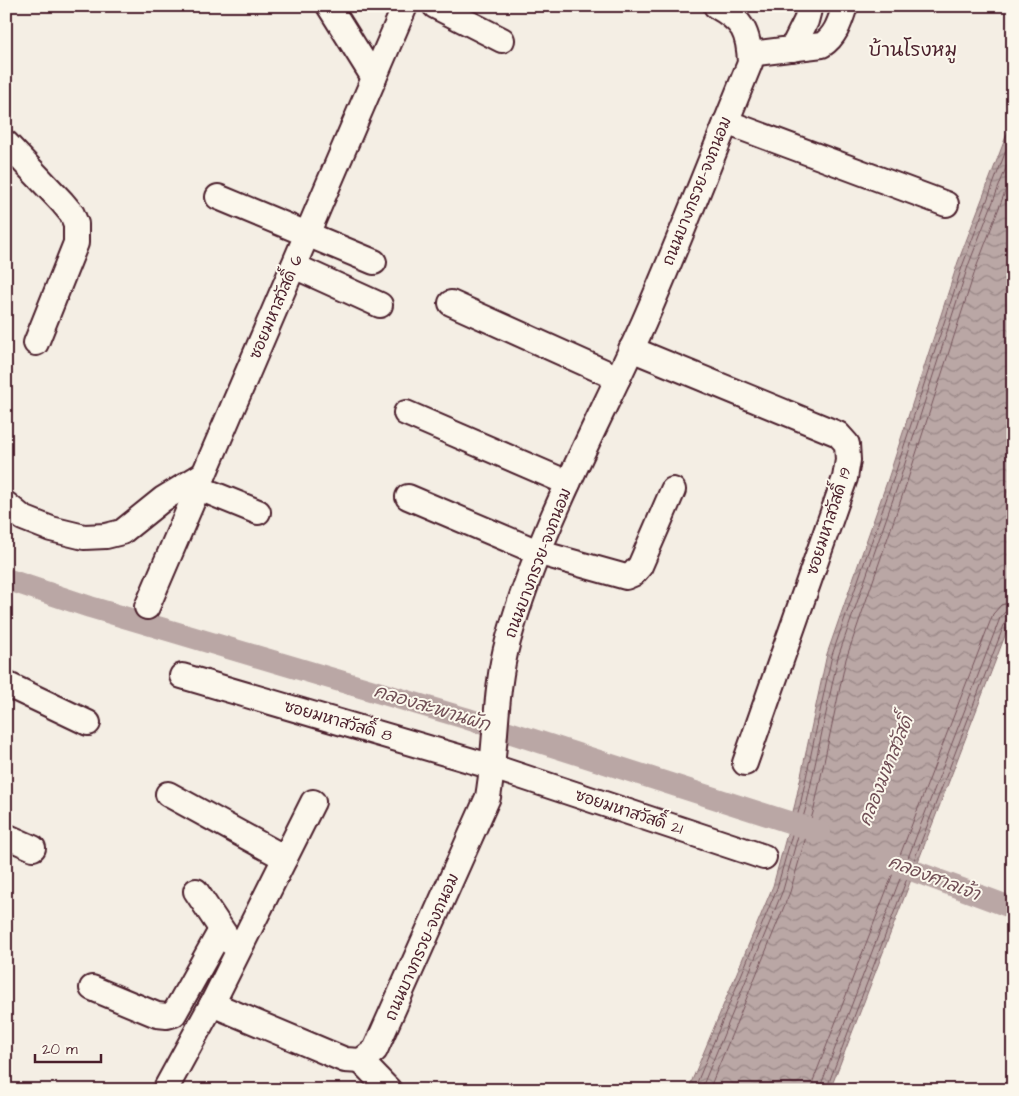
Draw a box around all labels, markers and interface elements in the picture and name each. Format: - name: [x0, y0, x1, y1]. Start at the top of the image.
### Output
- district label: บ้านโรงหมู: [869, 37, 957, 64]
- street label: ถนนบางกรวย-จงถนอม: [657, 113, 737, 269]
- street label: ซอยมหาสวัสดิ์ 6: [239, 249, 308, 363]
- street label: ซอยมหาสวัสดิ์ 19: [796, 462, 857, 578]
- street label: ถนนบางกรวย-จงถนอม: [499, 485, 577, 641]
- water label: คลองสะพานผัก: [371, 678, 494, 738]
- street label: ซอยมหาสวัสดิ์ 8: [281, 690, 396, 747]
- water label: คลองมหาสวัสดิ์: [849, 705, 922, 830]
- street label: ซอยมหาสวัสดิ์ 21: [572, 779, 688, 840]
- water label: คลองศาลเจ้า: [885, 849, 984, 907]
- street label: ถนนบางกรวย-จงถนอม: [380, 870, 464, 1024]
- scale bar: [35, 1031, 101, 1063]
- text: 20 m: [42, 1039, 78, 1060]

